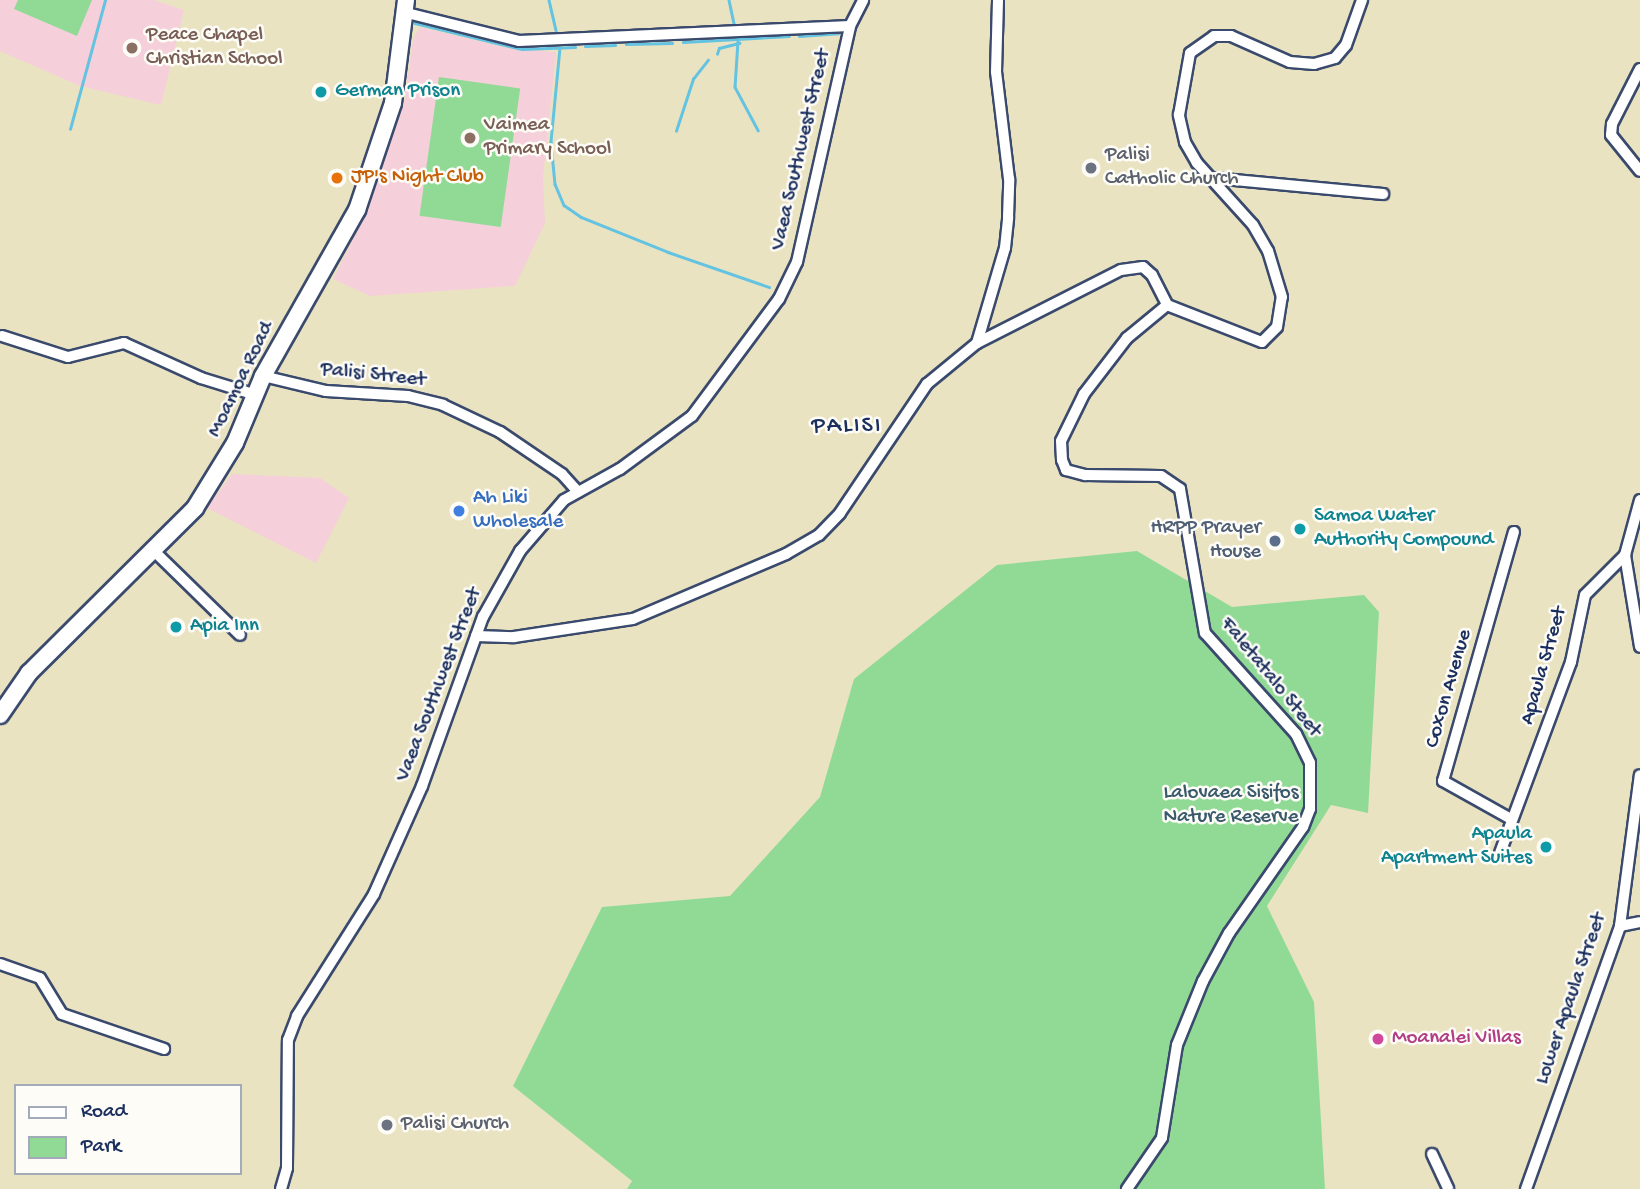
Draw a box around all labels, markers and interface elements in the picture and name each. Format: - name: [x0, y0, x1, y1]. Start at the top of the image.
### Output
- place label: Peace Chapel Christian School: [146, 23, 283, 73]
- marker: Peace Chapel Christian School: [124, 40, 140, 56]
- street label: Vaea Southwest Street: [767, 47, 837, 253]
- place label: German Prison: [335, 79, 460, 105]
- marker: German Prison: [313, 84, 329, 100]
- place label: Vaimea Primary School: [484, 113, 611, 163]
- marker: Vaimea Primary School: [462, 130, 478, 146]
- place label: Palisi Catholic Church: [1105, 143, 1238, 193]
- marker: Palisi Catholic Church: [1083, 160, 1099, 176]
- place label: JP's Night Club: [351, 165, 484, 191]
- marker: JP's Night Club: [329, 170, 345, 186]
- street label: Moamoa Road: [203, 318, 281, 442]
- street label: Palisi Street: [319, 358, 427, 394]
- district label: PALISI: [812, 413, 882, 441]
- place label: Ah Liki Wholesale: [473, 486, 563, 536]
- marker: Ah Liki Wholesale: [451, 503, 467, 519]
- place label: Samoa Water Authority Compound: [1314, 504, 1493, 554]
- place label: HRPP Prayer House: [1151, 516, 1261, 566]
- marker: Samoa Water Authority Compound: [1292, 521, 1308, 537]
- marker: HRPP Prayer House: [1267, 533, 1283, 549]
- street label: Vaea Southwest Street: [391, 585, 489, 785]
- street label: Apaula Street: [1516, 604, 1574, 728]
- street label: Faletatalo Steet: [1214, 613, 1326, 743]
- place label: Apia Inn: [190, 614, 259, 640]
- marker: Apia Inn: [168, 619, 184, 635]
- street label: Coxon Avenue: [1421, 627, 1479, 751]
- park label: Lalovaea Sisifos Nature Reserve: [1164, 781, 1298, 831]
- place label: Apaula Apartment Suites: [1381, 822, 1532, 872]
- marker: Apaula Apartment Suites: [1538, 839, 1554, 855]
- street label: Lower Apaula Street: [1531, 910, 1613, 1088]
- place label: Moanalei Villas: [1392, 1026, 1521, 1052]
- marker: Moanalei Villas: [1370, 1031, 1386, 1047]
- legend: [14, 1084, 242, 1175]
- text: Road: [81, 1100, 127, 1125]
- place label: Palisi Church: [401, 1112, 509, 1138]
- marker: Palisi Church: [379, 1117, 395, 1133]
- text: Park: [81, 1135, 121, 1160]

